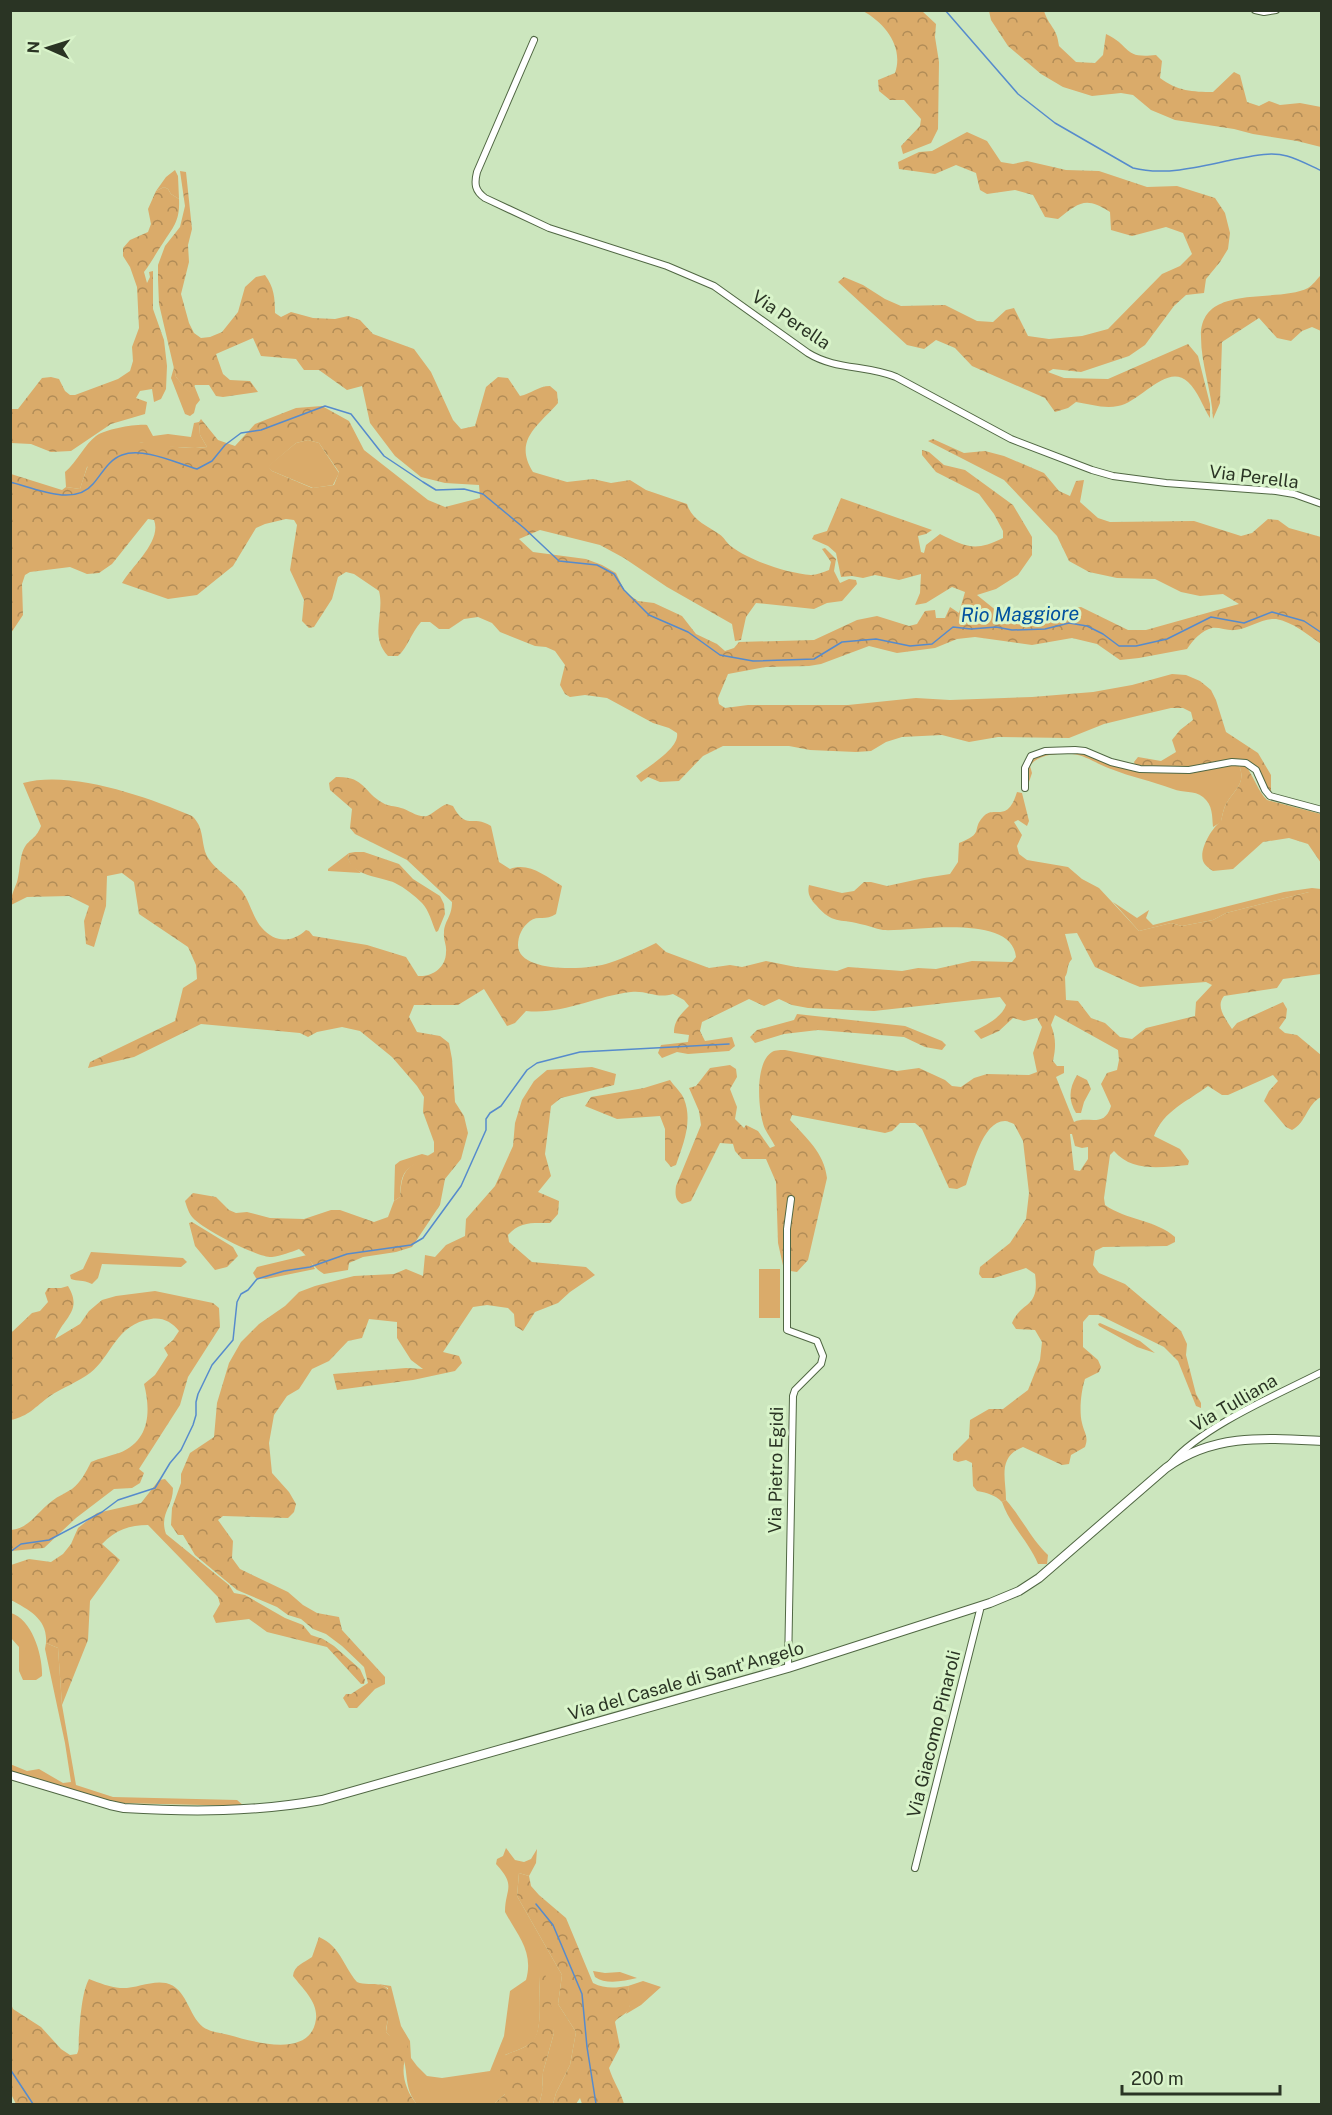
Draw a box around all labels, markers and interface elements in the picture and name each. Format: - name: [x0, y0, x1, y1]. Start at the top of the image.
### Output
- north arrow: [18, 18, 78, 78]
- text: N: [24, 40, 43, 54]
- street label: Via Perella: [748, 286, 834, 353]
- street label: Via Perella: [1208, 461, 1300, 492]
- water label: Rio Maggiore: [960, 601, 1080, 627]
- street label: Via Tulliana: [1187, 1369, 1281, 1436]
- street label: Via Pietro Egidi: [764, 1406, 787, 1534]
- street label: Via del Casale di Sant'Angelo: [566, 1637, 806, 1724]
- street label: Via Giacomo Pinaroli: [903, 1648, 964, 1820]
- scale bar: [1122, 2058, 1280, 2096]
- text: 200 m: [1131, 2068, 1184, 2089]

